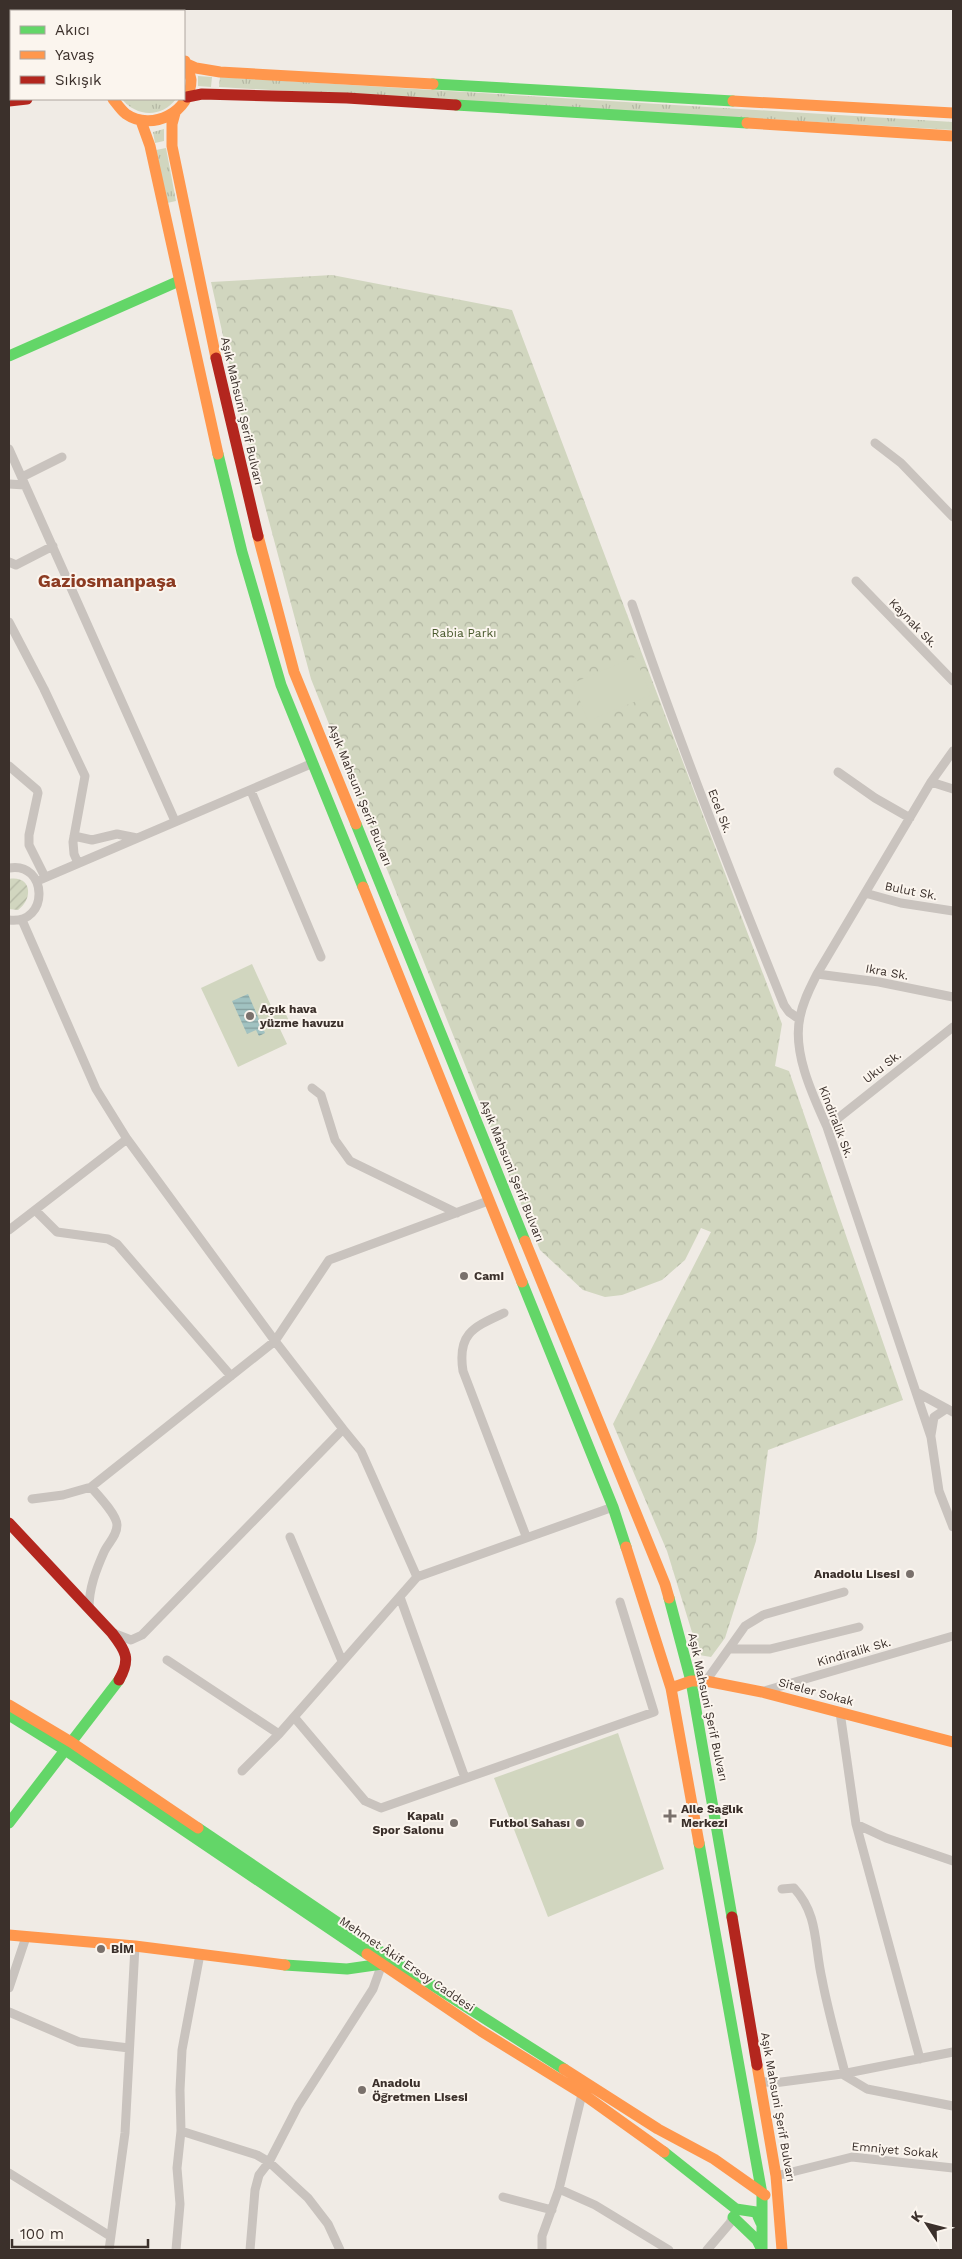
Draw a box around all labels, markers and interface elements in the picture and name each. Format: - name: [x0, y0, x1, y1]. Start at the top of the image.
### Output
- legend: [10, 10, 185, 100]
- text: Akıcı: [55, 21, 90, 39]
- text: Yavaş: [55, 46, 95, 64]
- text: Sıkışık: [55, 71, 102, 89]
- street label: Aşık Mahsuni Şerif Bulvarı: [218, 336, 266, 486]
- district label: Gaziosmanpaşa: [38, 570, 177, 591]
- street label: Kaynak Sk.: [886, 596, 940, 650]
- park label: Rabia Parkı: [431, 626, 497, 640]
- street label: Aşık Mahsuni Şerif Bulvarı: [325, 722, 395, 868]
- street label: Ecel Sk.: [705, 787, 735, 835]
- street label: Bulut Sk.: [884, 879, 938, 903]
- street label: Ikra Sk.: [864, 961, 910, 983]
- place label: Açık hava yüzme havuzu: [259, 1002, 344, 1030]
- marker: Açık hava yüzme havuzu: [244, 1010, 256, 1022]
- street label: Uku Sk.: [860, 1048, 904, 1086]
- street label: Kindiralik Sk.: [816, 1084, 856, 1160]
- street label: Aşık Mahsuni Şerif Bulvarı: [477, 1098, 547, 1244]
- place label: Cami: [474, 1269, 504, 1283]
- marker: Cami: [458, 1270, 470, 1282]
- place label: Anadolu Lisesi: [814, 1567, 900, 1581]
- marker: Anadolu Lisesi: [904, 1568, 916, 1580]
- street label: Aşık Mahsuni Şerif Bulvarı: [685, 1631, 731, 1783]
- street label: Kindiralik Sk.: [816, 1635, 892, 1669]
- street label: Siteler Sokak: [777, 1675, 855, 1709]
- place label: Aile Sağlık Merkezi: [681, 1802, 744, 1830]
- place label: Kapalı Spor Salonu: [373, 1809, 444, 1837]
- marker: Aile Sağlık Merkezi: [663, 1809, 677, 1823]
- place label: Futbol Sahası: [489, 1816, 570, 1830]
- marker: Kapalı Spor Salonu: [448, 1817, 460, 1829]
- marker: Futbol Sahası: [574, 1817, 586, 1829]
- street label: Mehmet Âkif Ersoy Caddesi: [337, 1914, 477, 2014]
- place label: BİM: [111, 1942, 134, 1956]
- marker: BİM: [95, 1943, 107, 1955]
- street label: Aşık Mahsuni Şerif Bulvarı: [758, 2031, 798, 2183]
- place label: Anadolu Öğretmen Lisesi: [372, 2076, 468, 2104]
- marker: Anadolu Öğretmen Lisesi: [356, 2084, 368, 2096]
- street label: Emniyet Sokak: [851, 2139, 939, 2161]
- north arrow: [902, 2199, 952, 2249]
- text: K: [907, 2207, 926, 2225]
- scale bar: [12, 2216, 149, 2248]
- text: 100 m: [20, 2225, 64, 2243]

